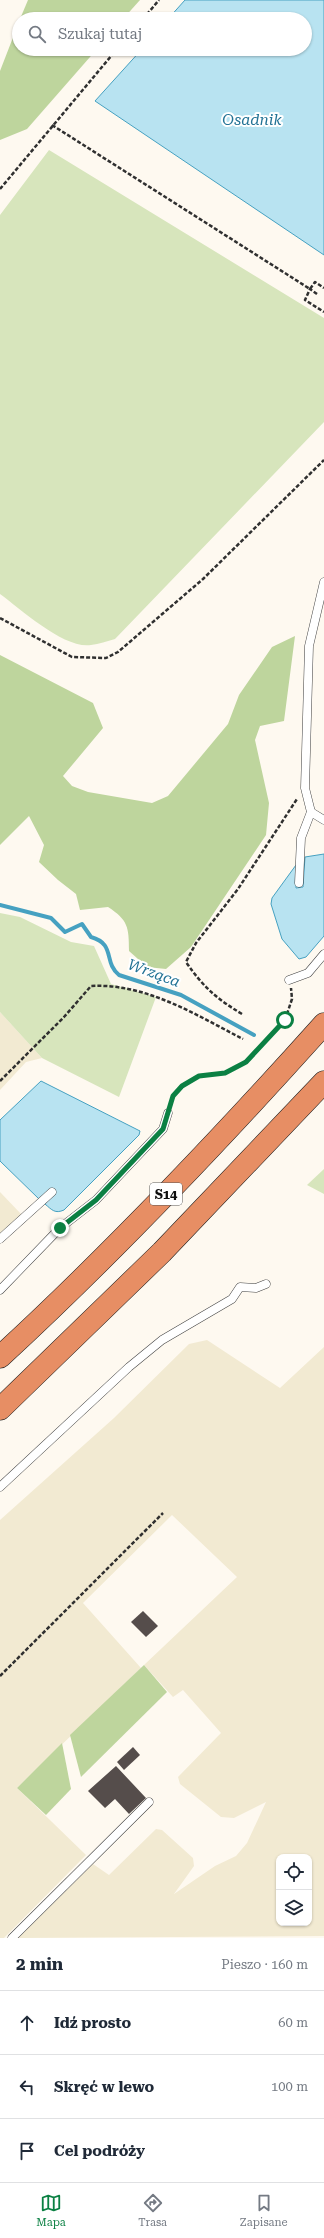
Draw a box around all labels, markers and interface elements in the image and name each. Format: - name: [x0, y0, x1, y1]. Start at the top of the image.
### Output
- search box: [12, 12, 312, 56]
- icon: search: [26, 23, 48, 45]
- text: Szukaj tutaj: [58, 25, 142, 43]
- water label: Osadnik: [222, 111, 283, 129]
- water label: Wrząca: [125, 955, 183, 991]
- route start: [276, 1011, 294, 1029]
- road number: S14: [150, 1183, 182, 1205]
- route end: [51, 1219, 69, 1237]
- map controls: [276, 1854, 312, 1926]
- button: locate: [276, 1854, 312, 1890]
- button: layers: [276, 1890, 312, 1926]
- text: 2 min: [16, 1954, 63, 1974]
- text: Pieszo · 160 m: [221, 1957, 308, 1972]
- icon: ahead: [16, 2012, 38, 2034]
- text: Idź prosto: [54, 2014, 131, 2032]
- text: 60 m: [278, 2015, 308, 2030]
- icon: left: [16, 2076, 38, 2098]
- text: Skręć w lewo: [54, 2078, 154, 2096]
- text: 100 m: [271, 2079, 308, 2094]
- icon: arrive: [16, 2140, 38, 2162]
- text: Cel podróży: [54, 2142, 145, 2160]
- tab: Mapa: [36, 2192, 66, 2229]
- tab: Trasa: [138, 2192, 167, 2229]
- tab: Zapisane: [240, 2192, 288, 2229]

